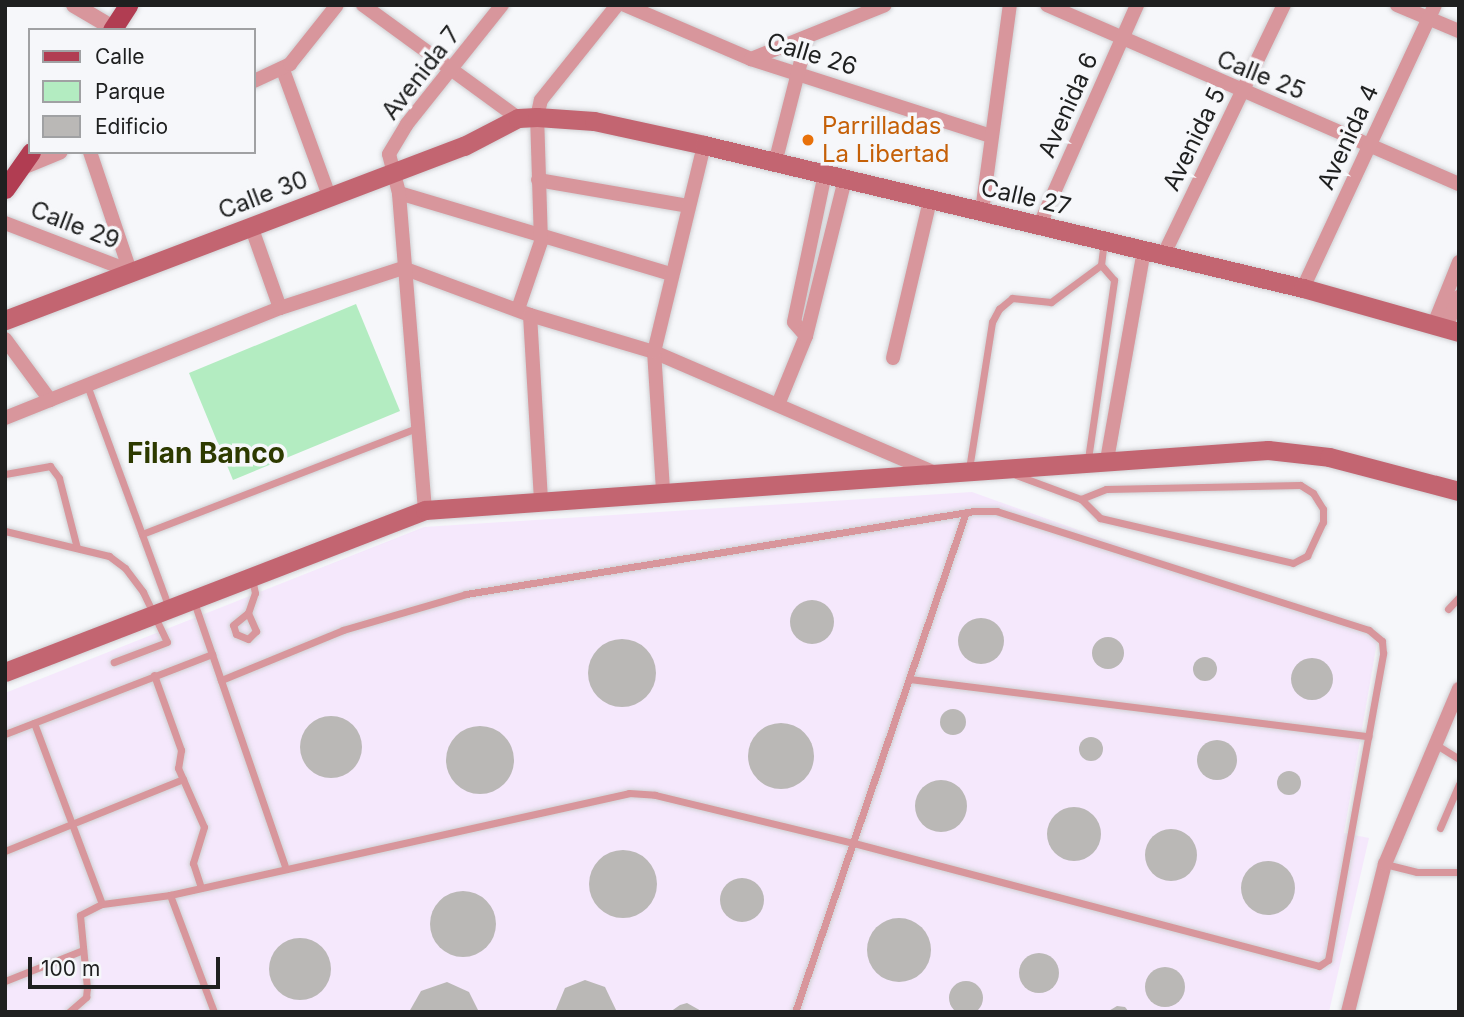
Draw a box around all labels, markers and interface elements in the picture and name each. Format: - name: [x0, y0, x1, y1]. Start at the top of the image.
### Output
- street label: Avenida 7: [376, 21, 466, 125]
- street label: Calle 26: [763, 27, 861, 81]
- legend: [28, 28, 256, 154]
- text: Calle: [95, 44, 145, 69]
- street label: Calle 25: [1213, 44, 1309, 106]
- street label: Avenida 6: [1032, 48, 1104, 162]
- text: Parque: [95, 79, 165, 104]
- street label: Avenida 4: [1311, 80, 1385, 194]
- street label: Avenida 5: [1157, 83, 1231, 195]
- place label: Parrilladas La Libertad: [822, 112, 949, 168]
- text: Edificio: [95, 114, 168, 139]
- marker: Parrilladas La Libertad: [800, 132, 816, 148]
- street label: Calle 30: [214, 165, 312, 225]
- street label: Calle 27: [978, 173, 1074, 221]
- street label: Calle 29: [26, 195, 124, 255]
- district label: Filan Banco: [127, 436, 285, 470]
- scale bar: [32, 944, 224, 988]
- text: 100 m: [41, 956, 100, 981]

